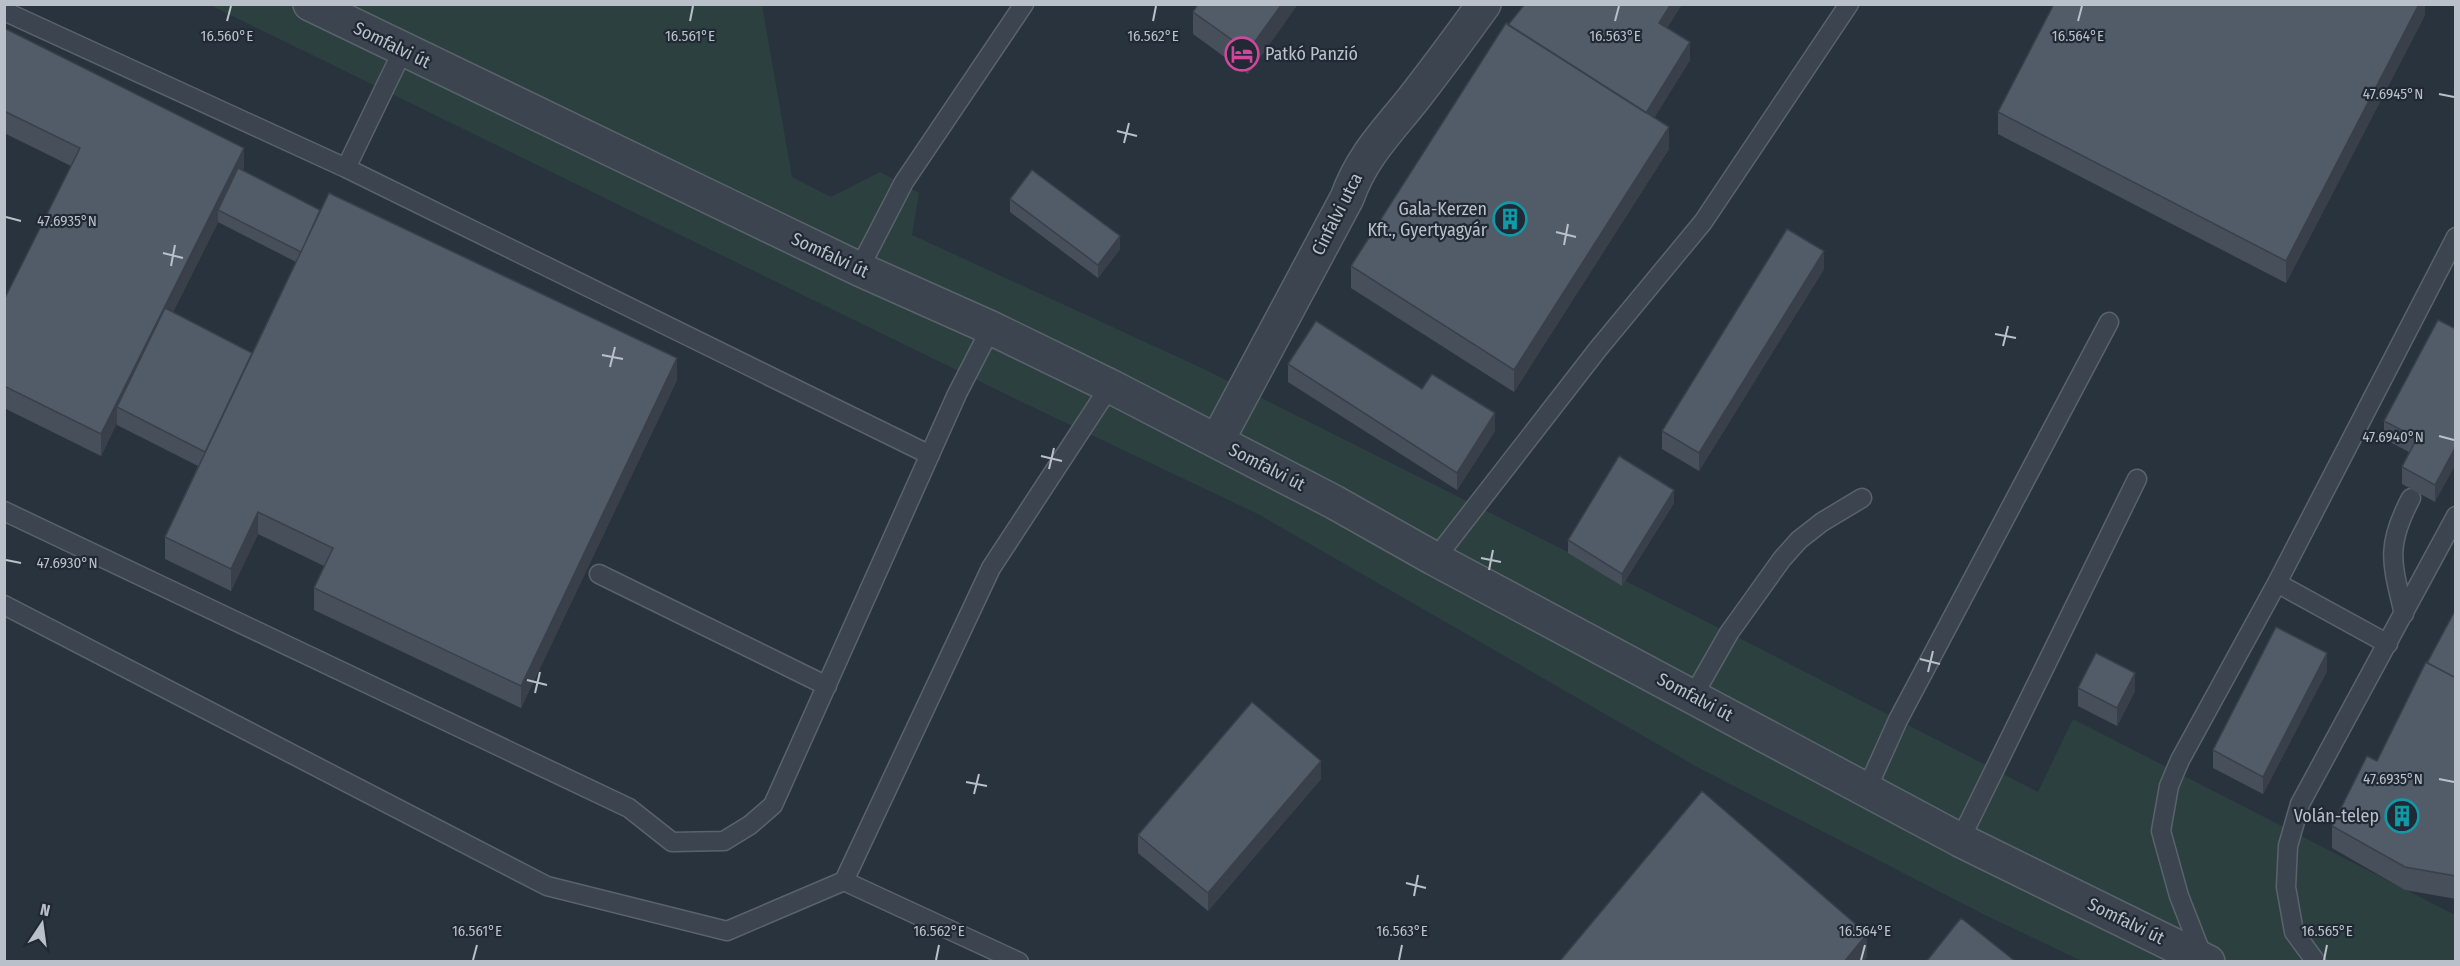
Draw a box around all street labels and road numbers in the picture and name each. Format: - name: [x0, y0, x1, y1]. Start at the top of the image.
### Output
- street label: Somfalvi út: [350, 17, 434, 73]
- street label: Cinfalvi utca: [1307, 169, 1367, 259]
- street label: Somfalvi út: [788, 228, 872, 282]
- street label: Somfalvi út: [1225, 438, 1309, 496]
- street label: Somfalvi út: [1653, 668, 1737, 726]
- street label: Somfalvi út: [2084, 893, 2168, 949]

